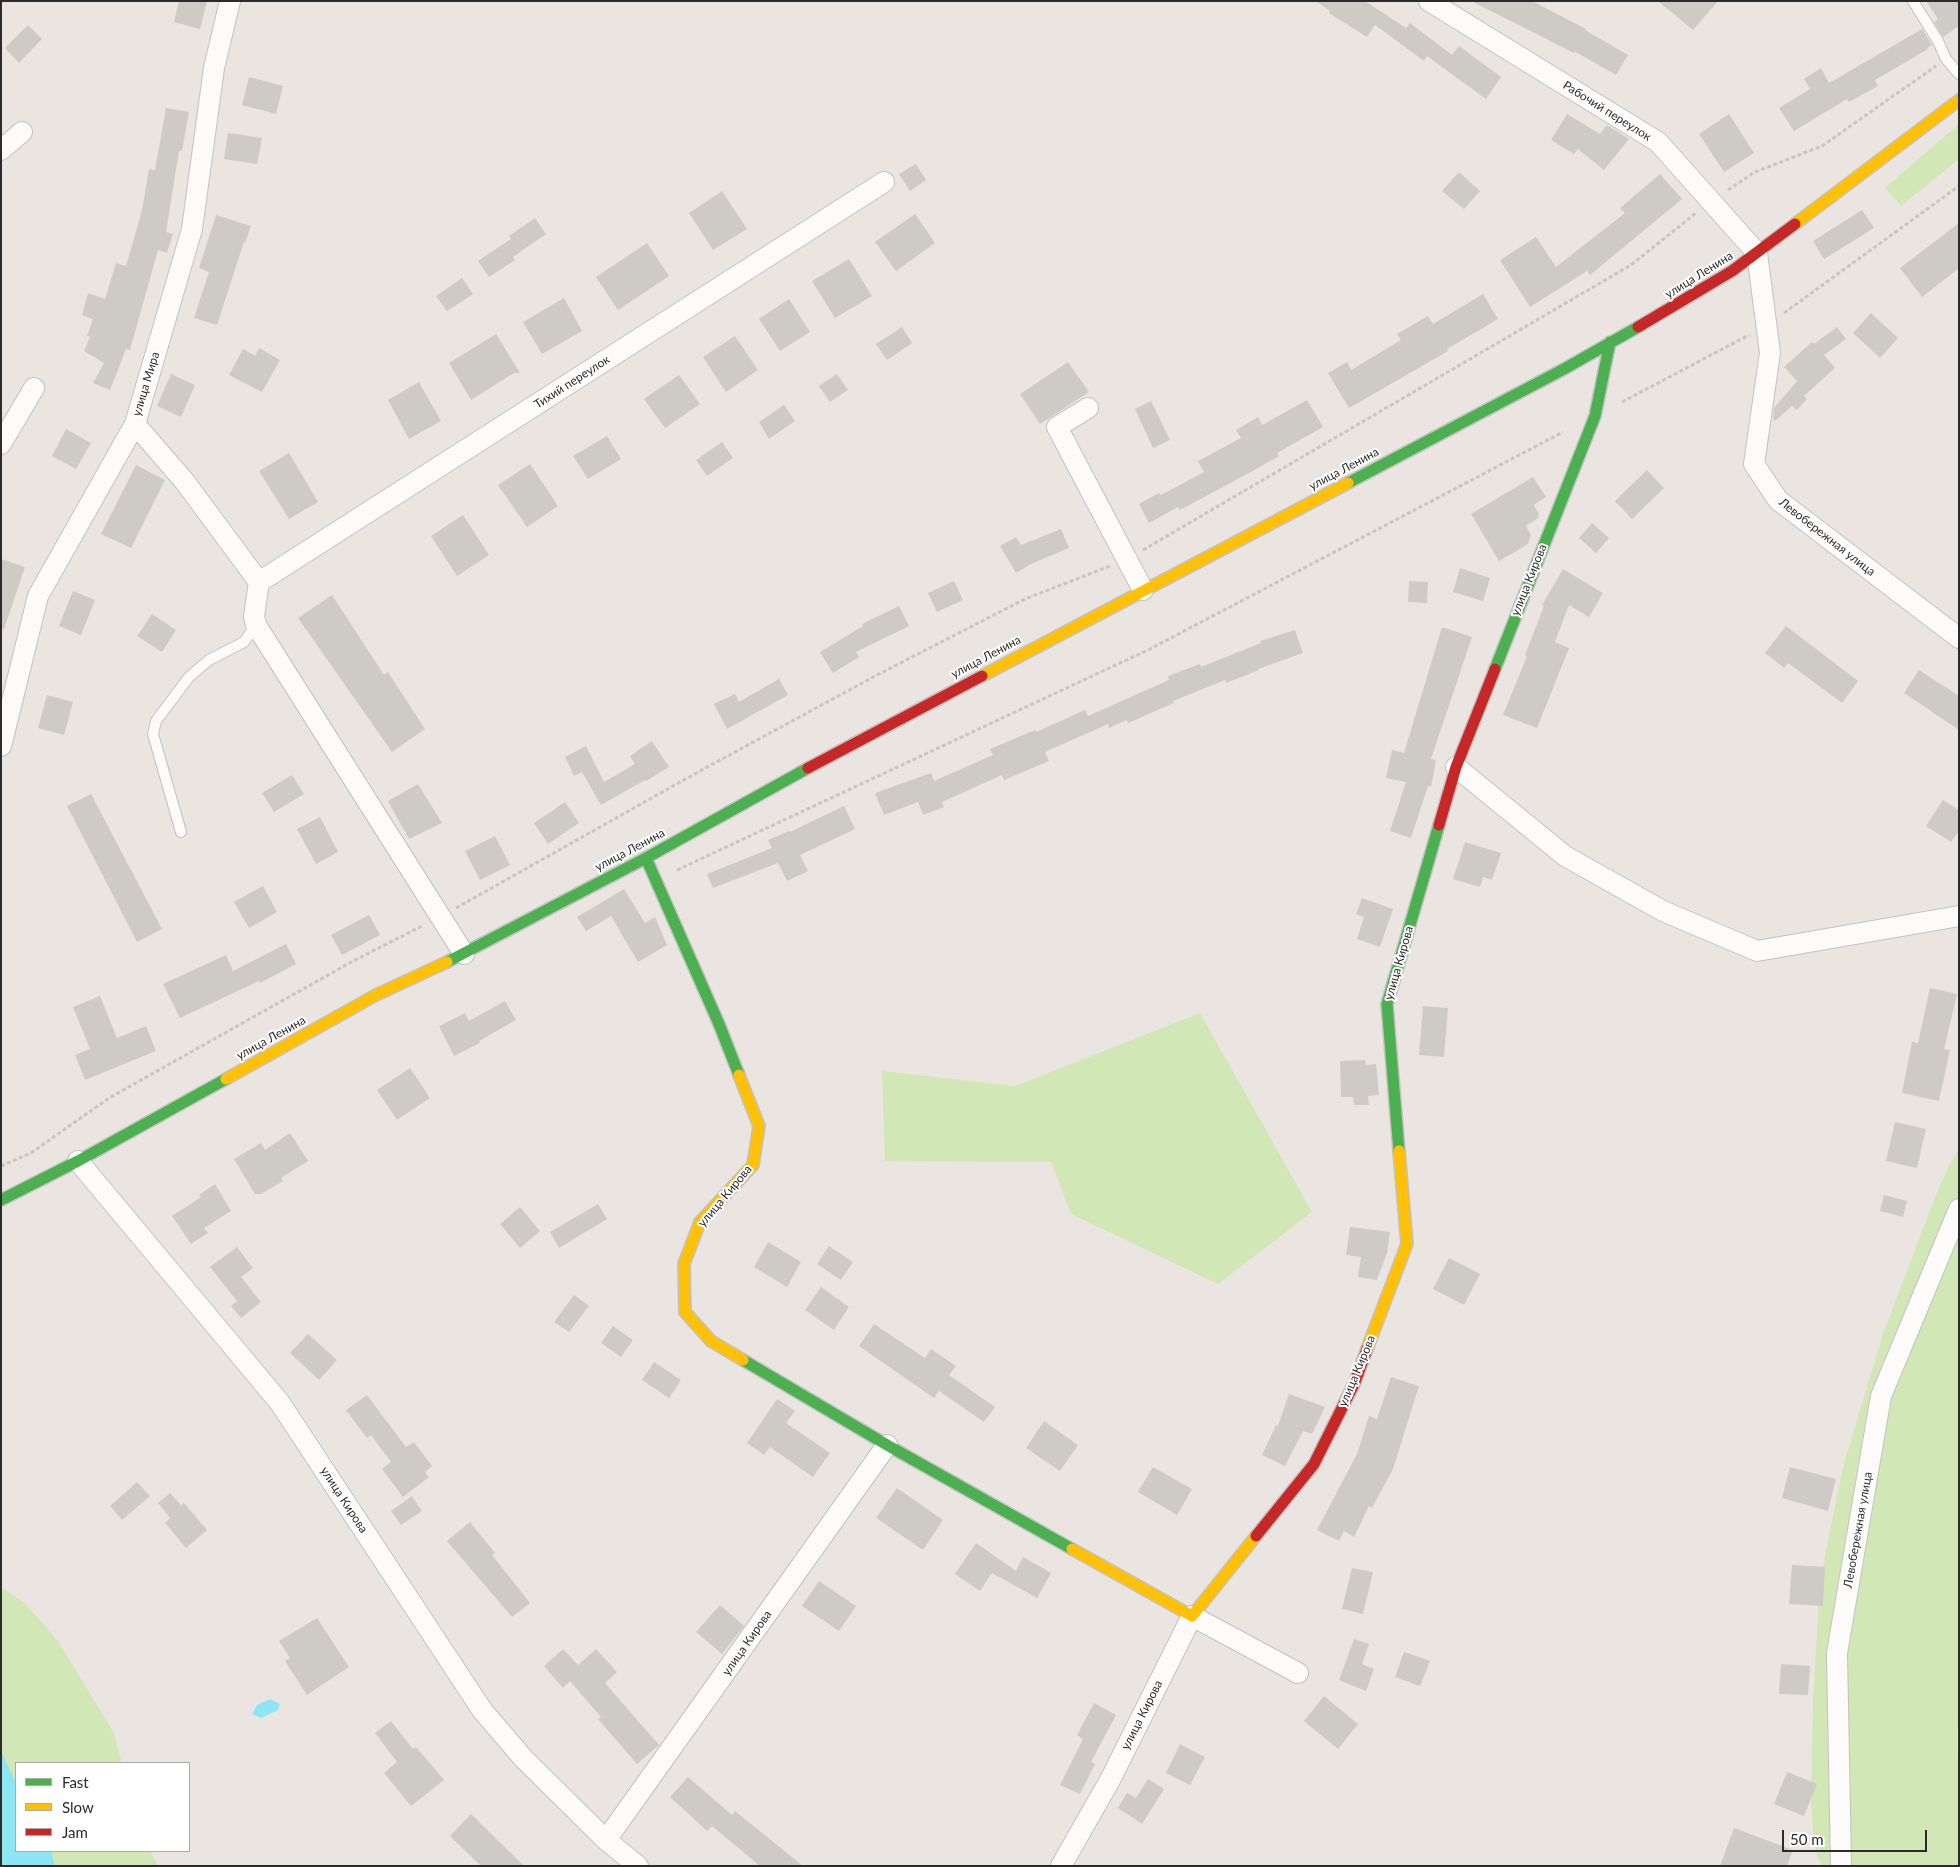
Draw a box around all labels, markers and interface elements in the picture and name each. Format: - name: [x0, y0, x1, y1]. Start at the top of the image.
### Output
- street label: Рабочий переулок: [1560, 78, 1654, 144]
- street label: улица Ленина: [1662, 248, 1736, 302]
- street label: улица Мира: [129, 350, 163, 418]
- street label: Тихий переулок: [532, 352, 612, 412]
- street label: улица Ленина: [1307, 445, 1381, 493]
- street label: Левобережная улица: [1776, 495, 1878, 579]
- street label: улица Кирова: [1508, 542, 1550, 618]
- street label: улица Ленина: [949, 633, 1023, 681]
- street label: улица Ленина: [593, 826, 667, 874]
- street label: улица Кирова: [1382, 924, 1416, 1002]
- street label: улица Ленина: [234, 1013, 308, 1063]
- street label: улица Кирова: [695, 1162, 755, 1230]
- street label: улица Кирова: [1335, 1333, 1379, 1409]
- street label: улица Кирова: [317, 1464, 371, 1536]
- street label: Левобережная улица: [1841, 1471, 1875, 1589]
- street label: улица Кирова: [719, 1608, 775, 1678]
- street label: улица Кирова: [1118, 1678, 1166, 1752]
- legend: [15, 1762, 190, 1852]
- text: Fast: [62, 1773, 89, 1791]
- text: Slow: [62, 1798, 94, 1816]
- scale bar: [1785, 1820, 1930, 1852]
- text: Jam: [62, 1823, 88, 1841]
- text: 50 m: [1790, 1830, 1824, 1848]

